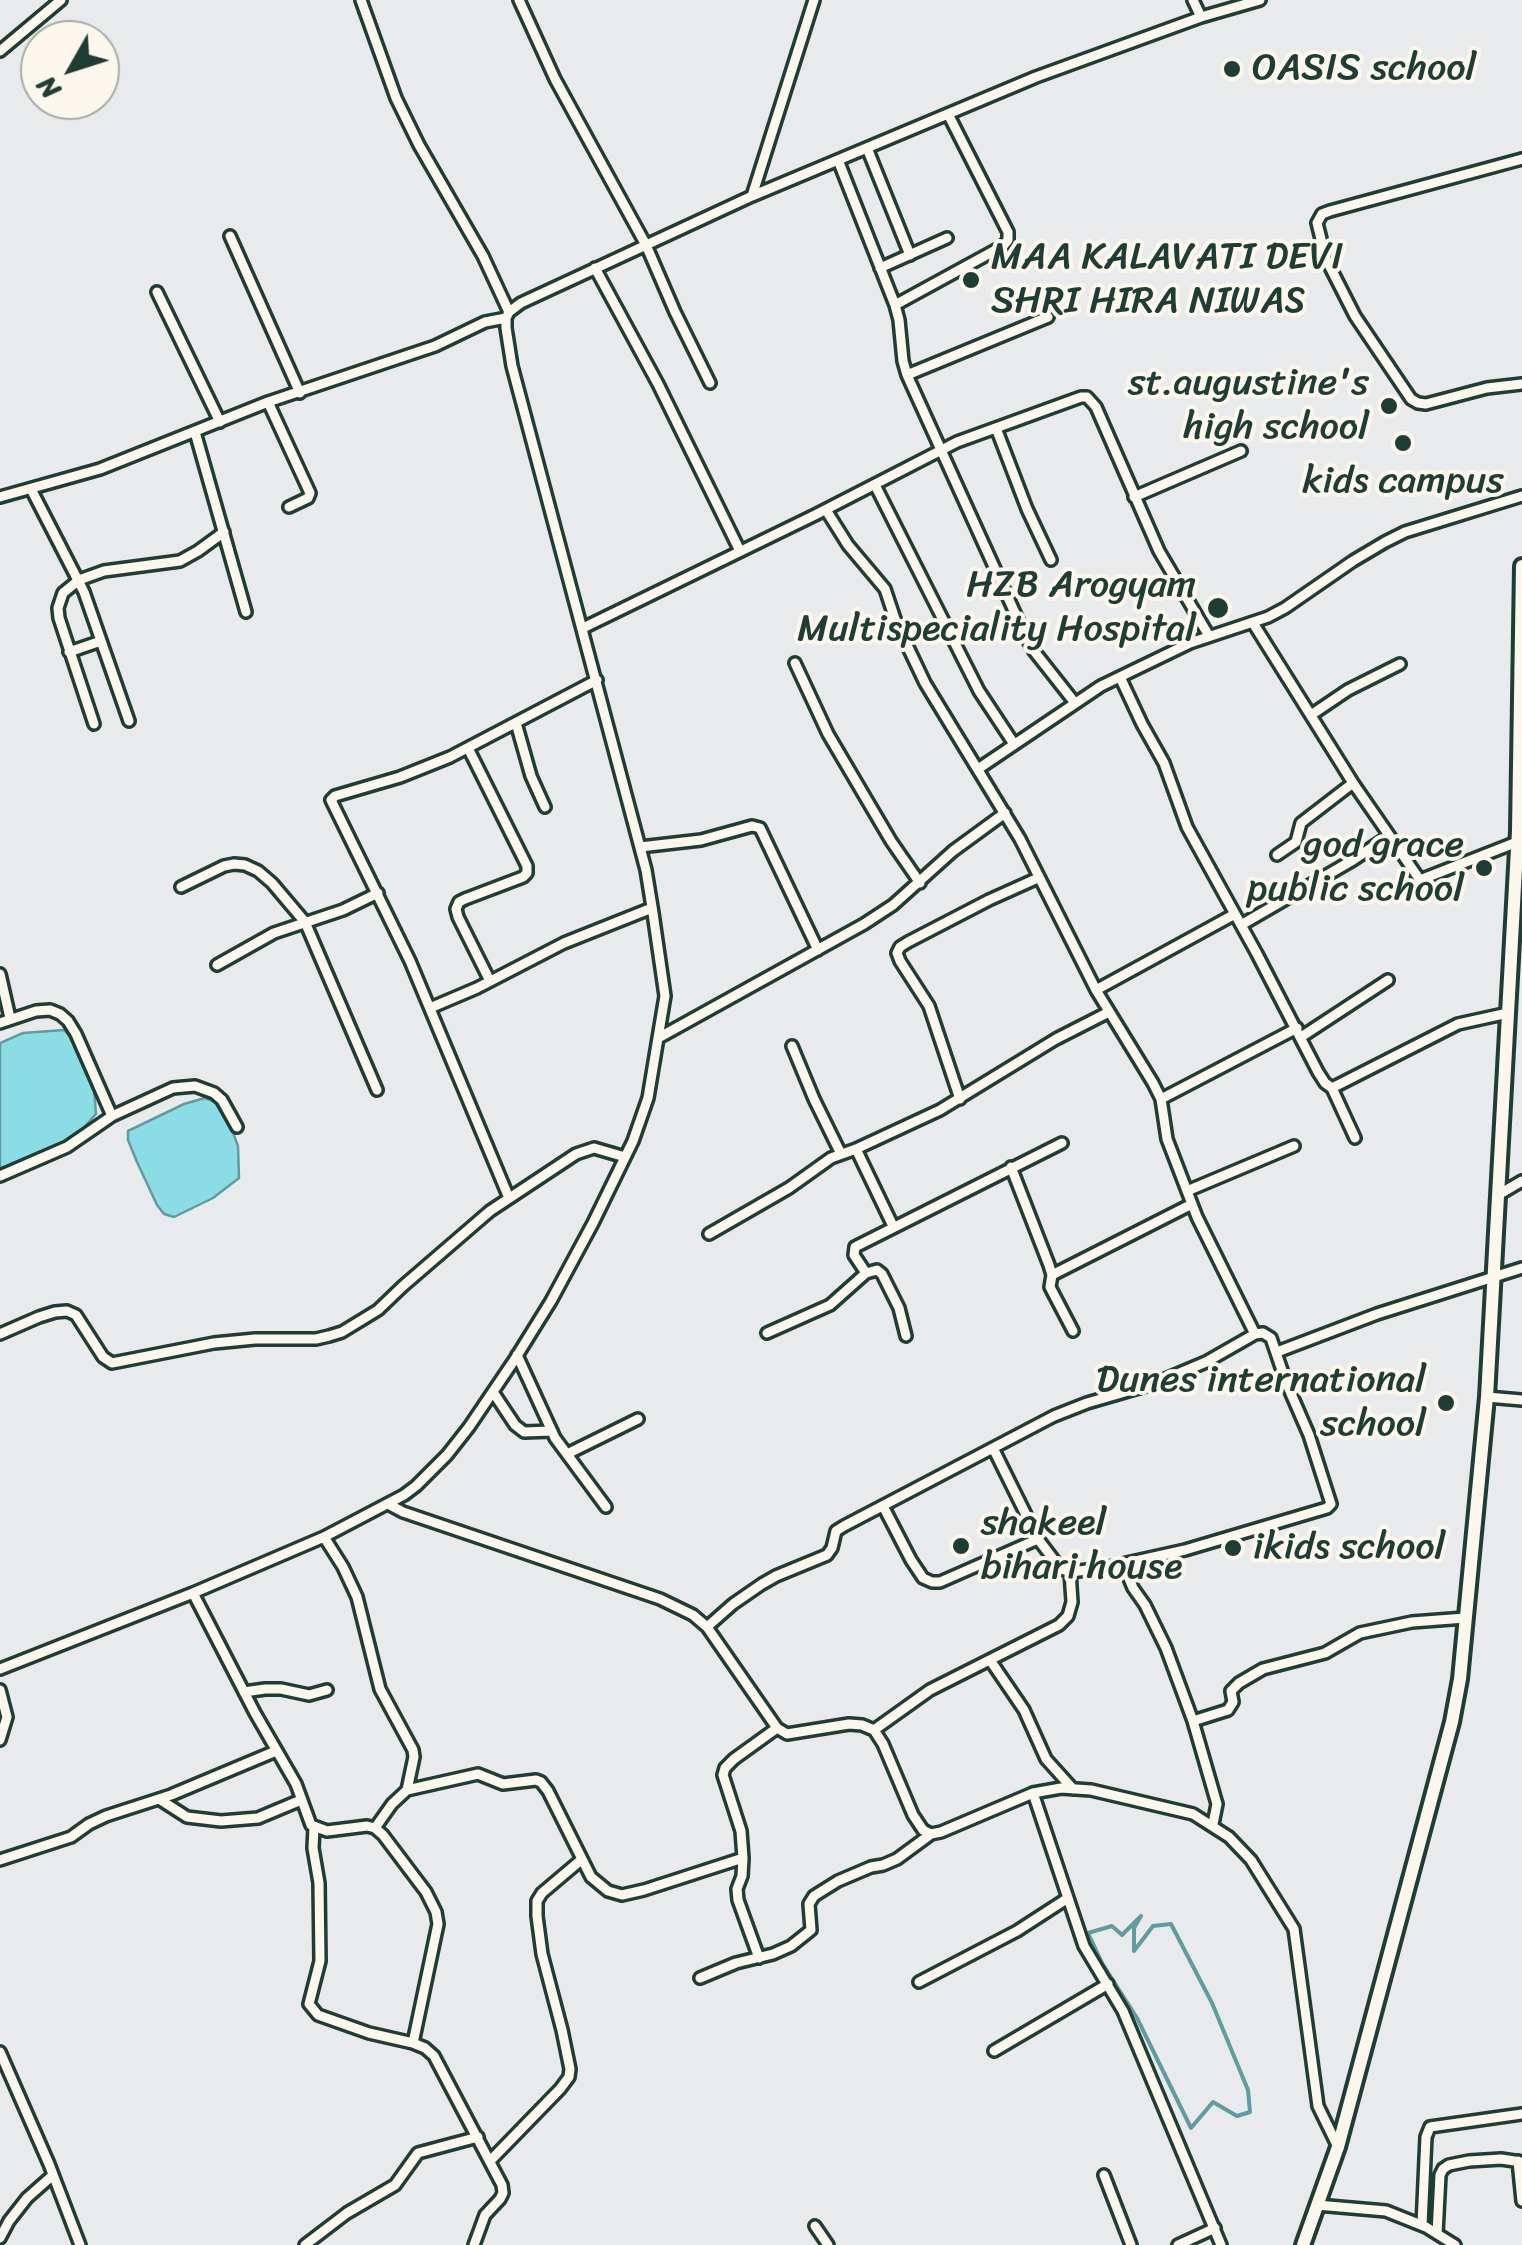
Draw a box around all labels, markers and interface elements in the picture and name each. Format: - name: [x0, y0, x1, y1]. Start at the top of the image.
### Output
- north arrow: [20, 20, 120, 120]
- place label: OASIS school: [1252, 46, 1476, 92]
- marker: OASIS school: [1221, 58, 1243, 80]
- text: N: [23, 65, 73, 111]
- place label: MAA KALAVATI DEVI SHRI HIRA NIWAS: [991, 235, 1343, 324]
- marker: MAA KALAVATI DEVI SHRI HIRA NIWAS: [960, 269, 982, 291]
- place label: st.augustine's high school: [1128, 361, 1369, 450]
- marker: st.augustine's high school: [1378, 395, 1400, 417]
- marker: kids campus: [1392, 432, 1414, 454]
- place label: kids campus: [1302, 459, 1504, 505]
- place label: HZB Arogyam Multispeciality Hospital: [797, 563, 1196, 652]
- marker: HZB Arogyam Multispeciality Hospital: [1205, 595, 1231, 621]
- place label: god grace public school: [1247, 823, 1464, 912]
- marker: god grace public school: [1473, 857, 1495, 879]
- place label: Dunes international school: [1096, 1358, 1426, 1448]
- marker: Dunes international school: [1435, 1392, 1457, 1414]
- place label: shakeel bihari house: [981, 1501, 1183, 1590]
- place label: ikids school: [1253, 1525, 1445, 1571]
- marker: shakeel bihari house: [950, 1535, 972, 1557]
- marker: ikids school: [1222, 1537, 1244, 1559]

